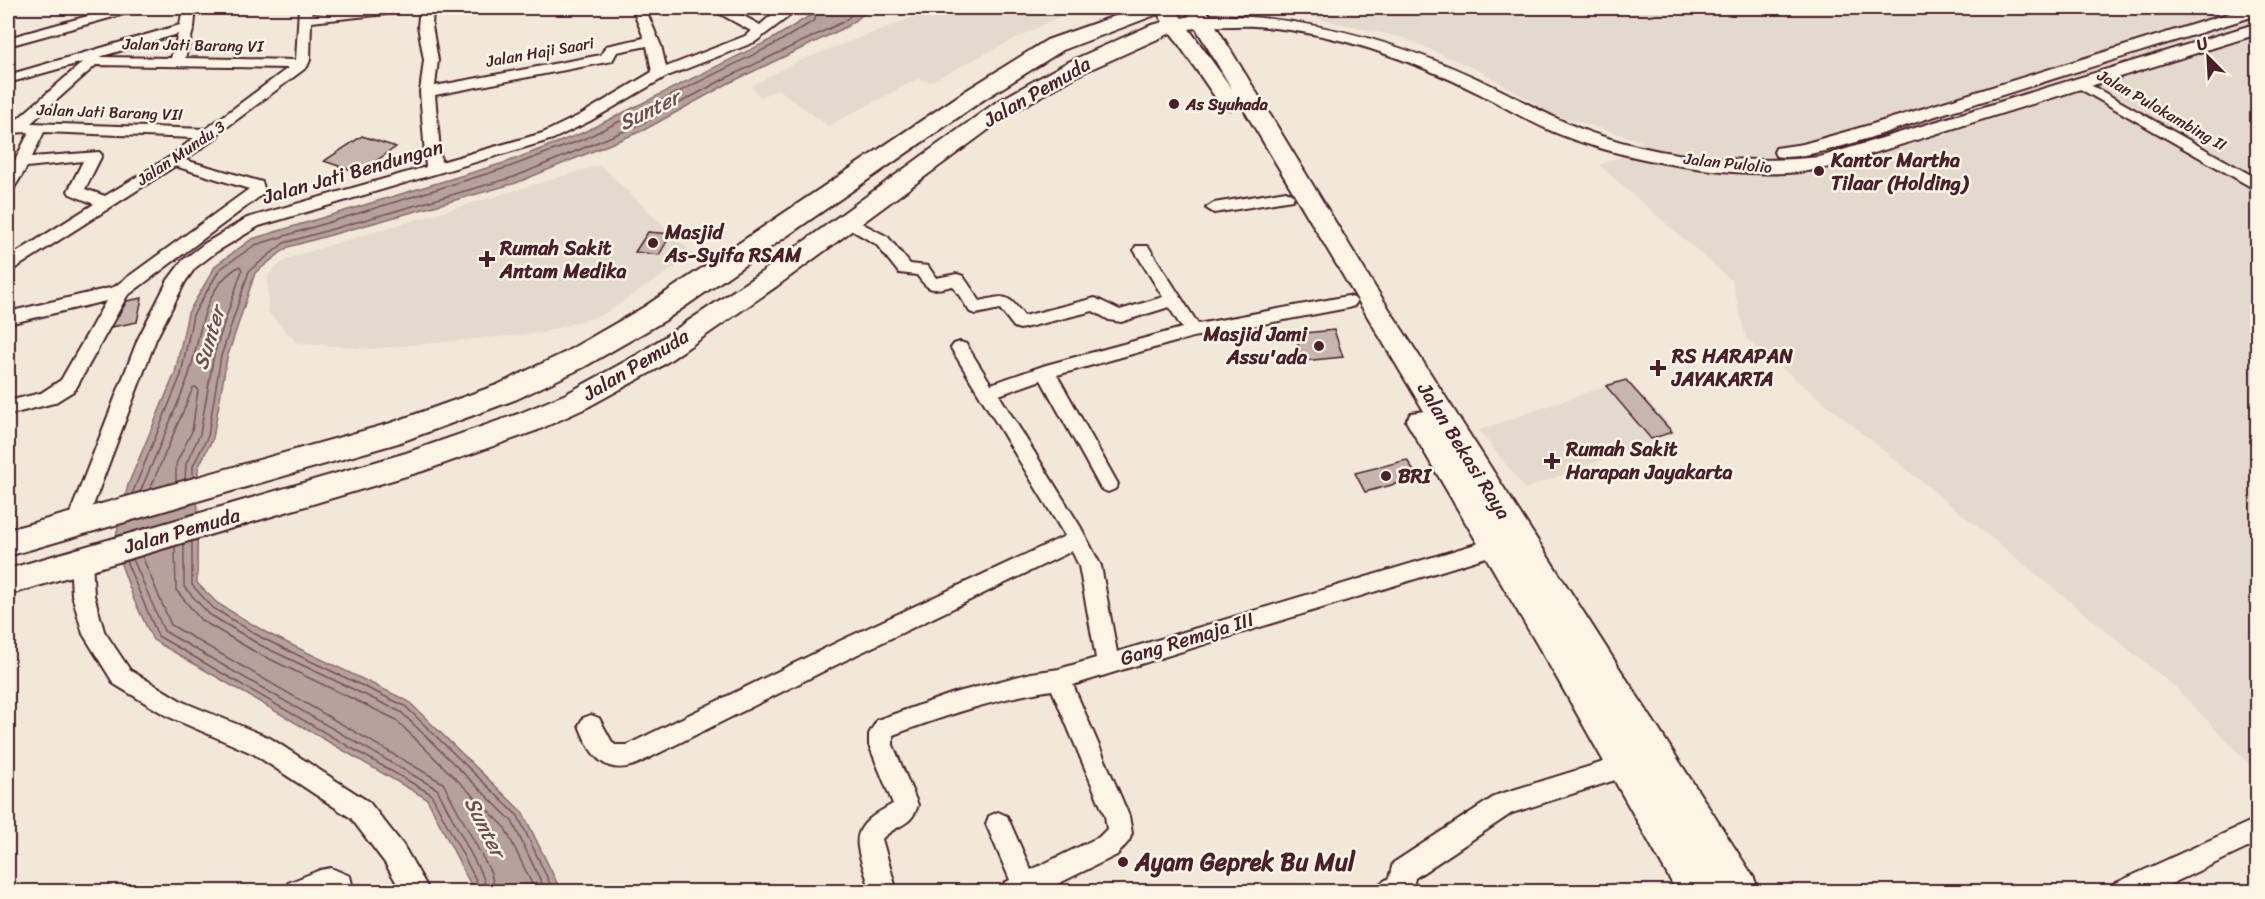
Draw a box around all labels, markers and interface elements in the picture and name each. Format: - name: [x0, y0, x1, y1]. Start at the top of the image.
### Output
- north arrow: [2178, 27, 2238, 87]
- street label: Jalan Haji Saari: [483, 28, 597, 76]
- text: U: [2191, 28, 2214, 59]
- street label: Jalan Jati Barang VI: [121, 29, 265, 61]
- street label: Jalan Pemuda: [976, 47, 1098, 137]
- street label: Jalan Pulokambing II: [2091, 61, 2232, 159]
- water label: Sunter: [612, 77, 689, 141]
- place label: As Syuhada: [1185, 90, 1269, 119]
- street label: Jalan Jati Barang VII: [36, 95, 184, 129]
- marker: As Syuhada: [1167, 97, 1181, 111]
- street label: Jalan Mundu 3: [130, 112, 231, 194]
- street label: Jalan Jati Bendungan: [258, 129, 448, 215]
- place label: Kantor Martha Tilaar (Holding): [1830, 143, 1970, 201]
- street label: Jalan Pulolio: [1681, 144, 1774, 182]
- marker: Kantor Martha Tilaar (Holding): [1812, 164, 1826, 178]
- place label: Masjid As-Syifa RSAM: [664, 215, 802, 273]
- place label: Rumah Sakit Antam Medika: [499, 231, 627, 289]
- marker: Masjid As-Syifa RSAM: [646, 236, 660, 250]
- marker: Rumah Sakit Antam Medika: [478, 250, 496, 268]
- water label: Sunter: [181, 298, 238, 374]
- place label: Masjid Jami Assu'ada: [1202, 317, 1308, 375]
- street label: Jalan Pemuda: [575, 319, 697, 411]
- marker: Masjid Jami Assu'ada: [1312, 339, 1326, 353]
- place label: RS HARAPAN JAYAKARTA: [1671, 339, 1793, 397]
- marker: RS HARAPAN JAYAKARTA: [1649, 359, 1667, 377]
- street label: Jalan Bekasi Raya: [1407, 374, 1520, 527]
- place label: Rumah Sakit Harapan Jayakarta: [1565, 432, 1733, 490]
- marker: Rumah Sakit Harapan Jayakarta: [1543, 452, 1561, 470]
- place label: BRI: [1398, 459, 1433, 494]
- marker: BRI: [1379, 469, 1393, 483]
- street label: Jalan Pemuda: [119, 497, 245, 565]
- street label: Gang Remaja III: [1116, 602, 1258, 676]
- water label: Sunter: [453, 790, 518, 867]
- place label: Ayam Geprek Bu Mul: [1134, 841, 1356, 883]
- marker: Ayam Geprek Bu Mul: [1116, 855, 1130, 869]

